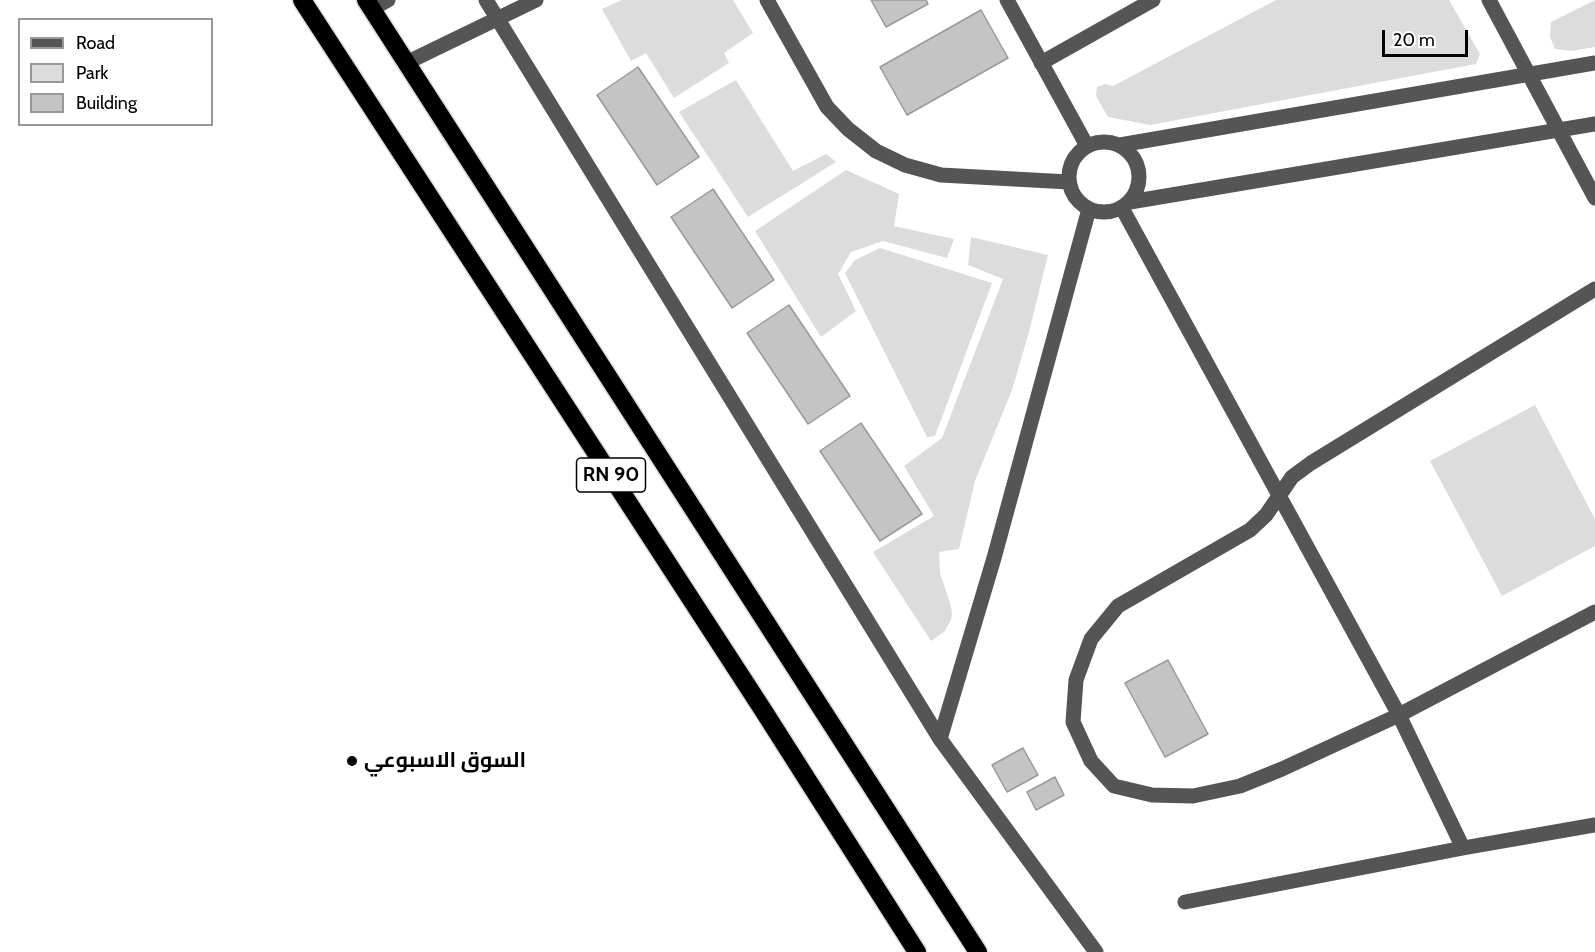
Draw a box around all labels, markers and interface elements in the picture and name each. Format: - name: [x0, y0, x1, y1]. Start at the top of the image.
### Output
- legend: [18, 18, 213, 126]
- scale bar: [1385, 18, 1470, 56]
- text: 20 m: [1393, 29, 1435, 51]
- text: Road: [76, 32, 115, 54]
- text: Park: [76, 62, 108, 84]
- text: Building: [76, 92, 137, 114]
- road number: RN 90: [576, 458, 646, 492]
- place label: السوق الاسبوعي: [364, 748, 526, 774]
- marker: السوق الاسبوعي: [345, 754, 359, 768]

